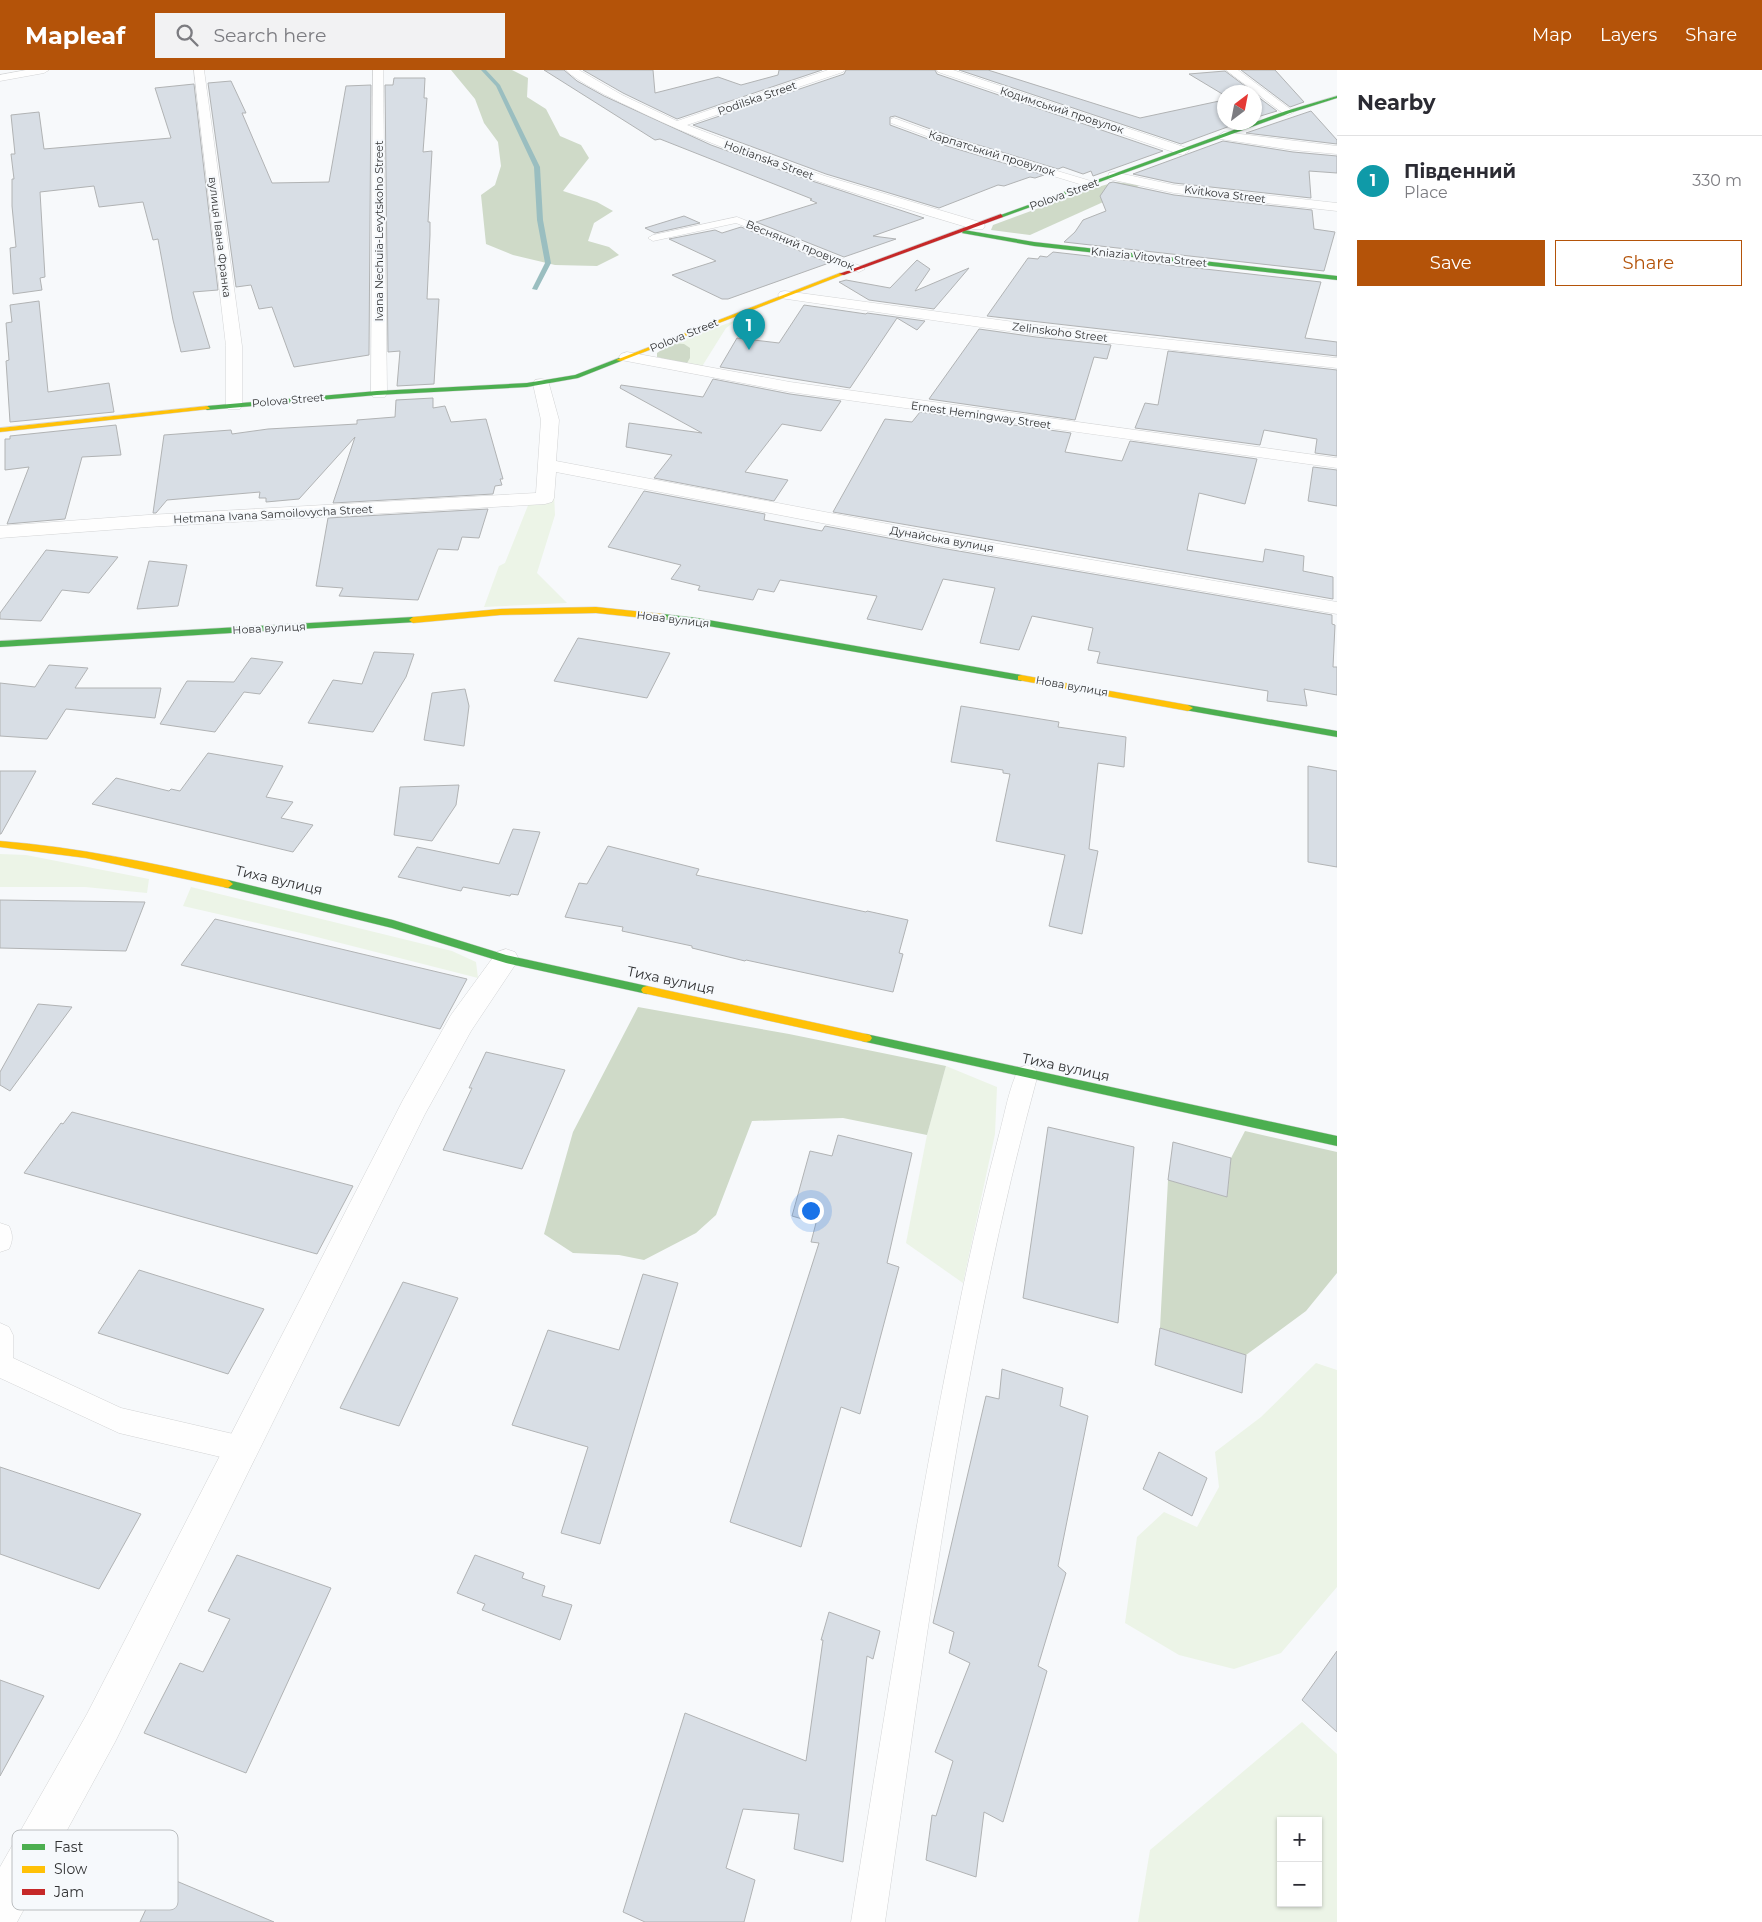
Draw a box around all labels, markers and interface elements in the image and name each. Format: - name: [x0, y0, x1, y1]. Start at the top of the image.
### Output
- search box: [155, 13, 505, 58]
- text: Mapleaf: [25, 21, 125, 50]
- icon: search: [173, 21, 201, 49]
- text: Search here: [213, 24, 326, 47]
- text: Map: [1532, 24, 1572, 46]
- text: Layers: [1600, 24, 1657, 46]
- text: Share: [1685, 24, 1737, 46]
- street label: Podilska Street: [716, 78, 799, 118]
- street label: Кодимський провулок: [998, 83, 1126, 137]
- north arrow: [1217, 85, 1262, 130]
- text: Nearby: [1357, 90, 1436, 115]
- street label: Карпатський провулок: [927, 127, 1058, 179]
- street label: Holtianska Street: [722, 137, 816, 183]
- street label: Ivana Nechuia-Levytskoho Street: [372, 140, 386, 321]
- text: Південний: [1404, 160, 1516, 183]
- text: 1: [1370, 171, 1376, 190]
- text: 330 m: [1692, 171, 1742, 190]
- street label: Polova Street: [1027, 175, 1101, 213]
- street label: вулиця Івана Франка: [206, 176, 234, 298]
- street label: Kvitkova Street: [1183, 182, 1267, 206]
- text: Place: [1404, 183, 1448, 202]
- street label: Весняний провулок: [744, 217, 857, 273]
- button: Save: [1357, 240, 1545, 286]
- button: Share: [1555, 240, 1742, 286]
- street label: Kniazia Vitovta Street: [1090, 244, 1208, 270]
- pin: 1: [733, 309, 765, 350]
- street label: Polova Street: [648, 315, 721, 355]
- street label: Zelinskoho Street: [1011, 319, 1109, 345]
- street label: Polova Street: [251, 390, 325, 410]
- street label: Ernest Hemingway Street: [910, 398, 1053, 432]
- street label: Hetmana Ivana Samoilovycha Street: [173, 502, 374, 526]
- street label: Дунайська вулиця: [889, 523, 995, 555]
- street label: Нова вулиця: [636, 608, 710, 630]
- street label: Нова вулиця: [232, 619, 306, 637]
- street label: Нова вулиця: [1035, 673, 1109, 699]
- street label: Тиха вулиця: [233, 861, 325, 899]
- street label: Тиха вулиця: [625, 962, 717, 998]
- street label: Тиха вулиця: [1020, 1049, 1112, 1085]
- your location: [798, 1198, 824, 1224]
- map controls: [1277, 1817, 1322, 1907]
- button: +: [1277, 1817, 1322, 1862]
- legend: [12, 1830, 178, 1910]
- text: Fast: [54, 1838, 84, 1856]
- text: Slow: [54, 1860, 88, 1878]
- button: −: [1277, 1862, 1322, 1907]
- text: Jam: [53, 1883, 84, 1901]

